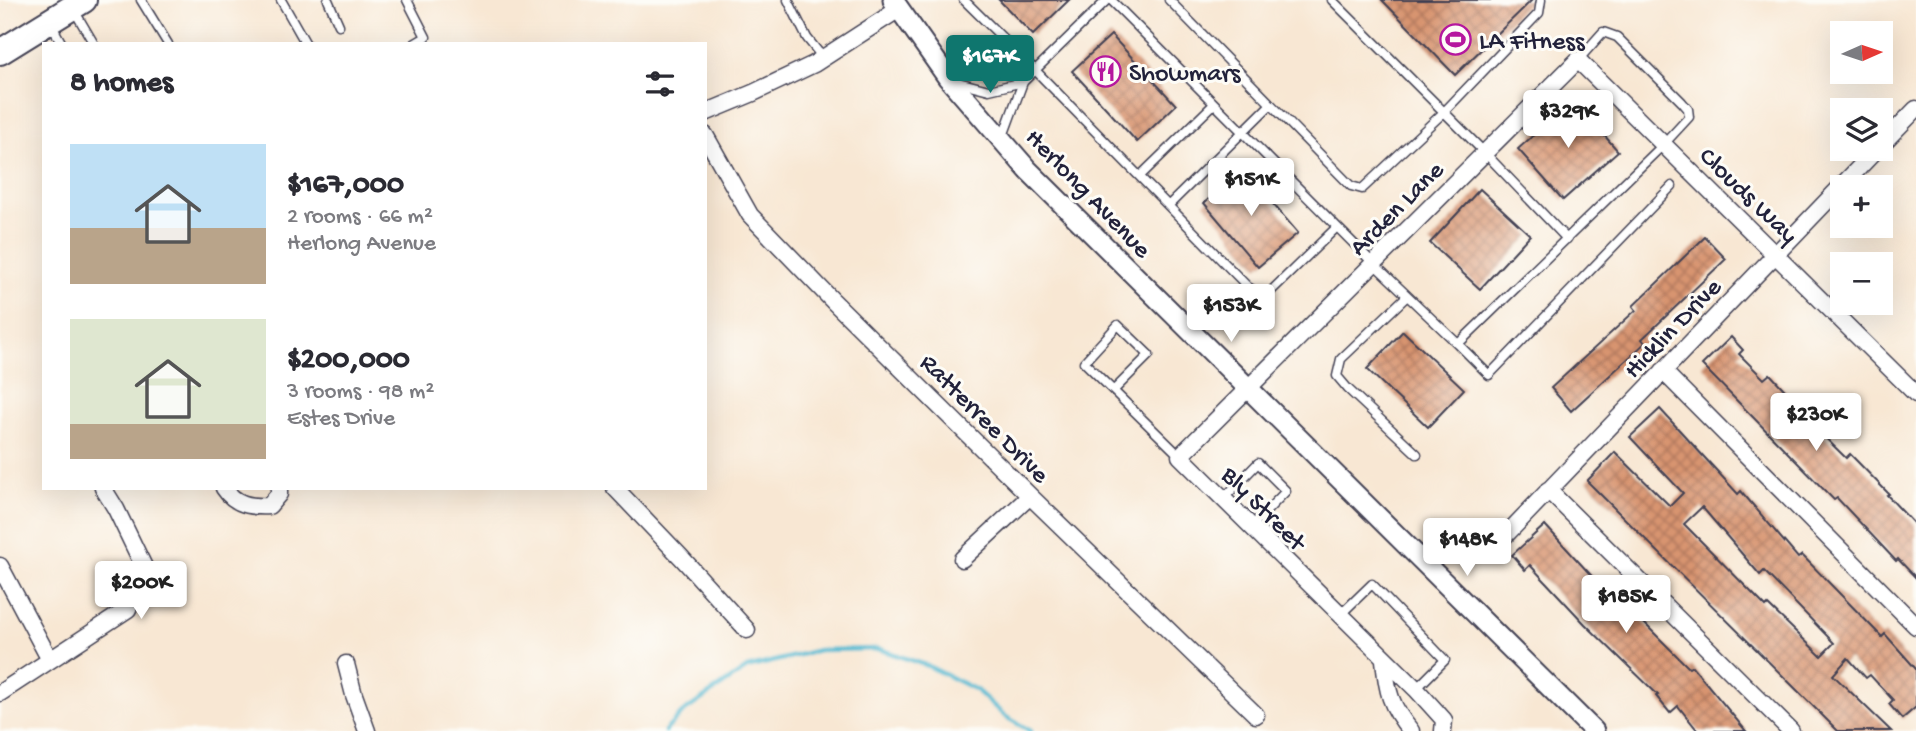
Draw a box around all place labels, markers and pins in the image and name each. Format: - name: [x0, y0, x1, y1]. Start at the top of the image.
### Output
- sports icon: LA Fitness: [1439, 22, 1473, 56]
- place label: LA Fitness: [1479, 28, 1586, 59]
- pin: $167K: [941, 36, 1039, 95]
- restaurant icon: Showmars: [1089, 54, 1123, 88]
- place label: Showmars: [1129, 60, 1242, 91]
- pin: $329K: [1519, 90, 1617, 150]
- pin: $151K: [1202, 158, 1300, 218]
- pin: $153K: [1182, 284, 1280, 344]
- pin: $230K: [1767, 393, 1865, 453]
- pin: $148K: [1418, 518, 1516, 578]
- pin: $200K: [92, 562, 190, 621]
- pin: $185K: [1577, 576, 1675, 635]

